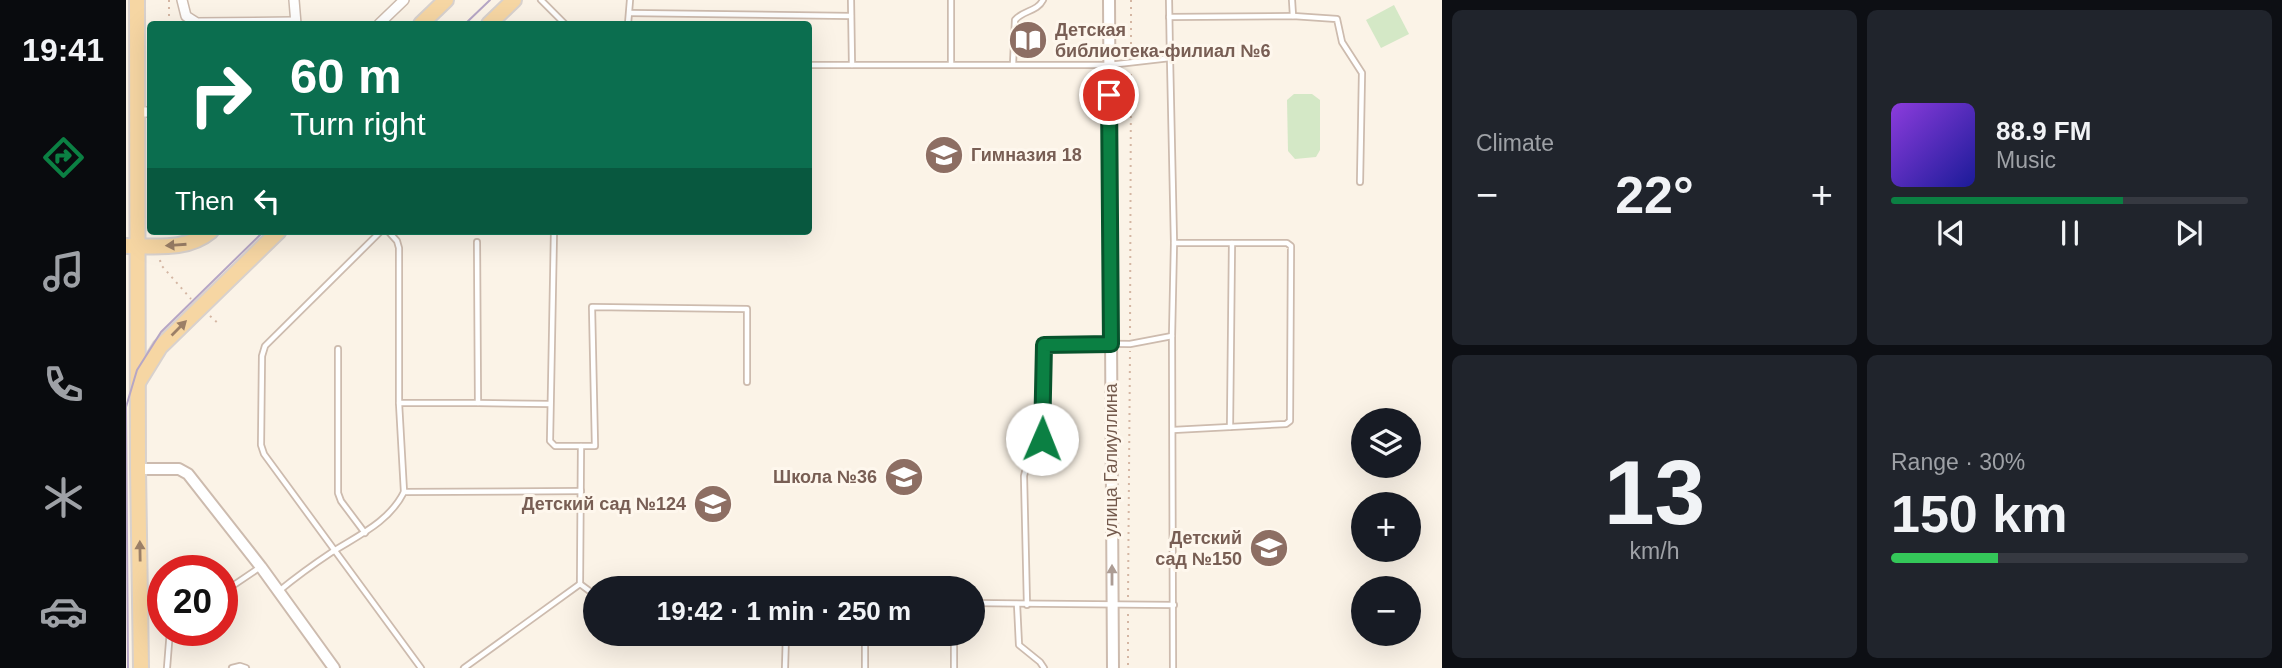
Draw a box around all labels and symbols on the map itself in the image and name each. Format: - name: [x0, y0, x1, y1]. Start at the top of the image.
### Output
- library icon: Детская библиотека-филиал №6: [1007, 19, 1049, 61]
- place label: Детская библиотека-филиал №6: [1055, 20, 1271, 61]
- pin: [1079, 65, 1139, 125]
- school or university icon: Гимназия 18: [923, 134, 965, 176]
- place label: Гимназия 18: [971, 145, 1082, 165]
- one-way arrow: [165, 240, 187, 251]
- one-way arrow: [171, 320, 187, 336]
- street label: улица Галиуллина: [1101, 382, 1121, 537]
- position arrow: [1005, 402, 1079, 476]
- school or university icon: Школа №36: [883, 456, 925, 498]
- place label: Школа №36: [773, 467, 877, 487]
- school or university icon: Детский сад №124: [692, 483, 734, 525]
- place label: Детский сад №124: [522, 494, 686, 514]
- school or university icon: Детский сад №150: [1248, 527, 1290, 569]
- place label: Детский сад №150: [1155, 528, 1242, 569]
- one-way arrow: [134, 540, 145, 562]
- speed limit sign: 20: [147, 555, 238, 646]
- one-way arrow: [1106, 564, 1118, 586]

